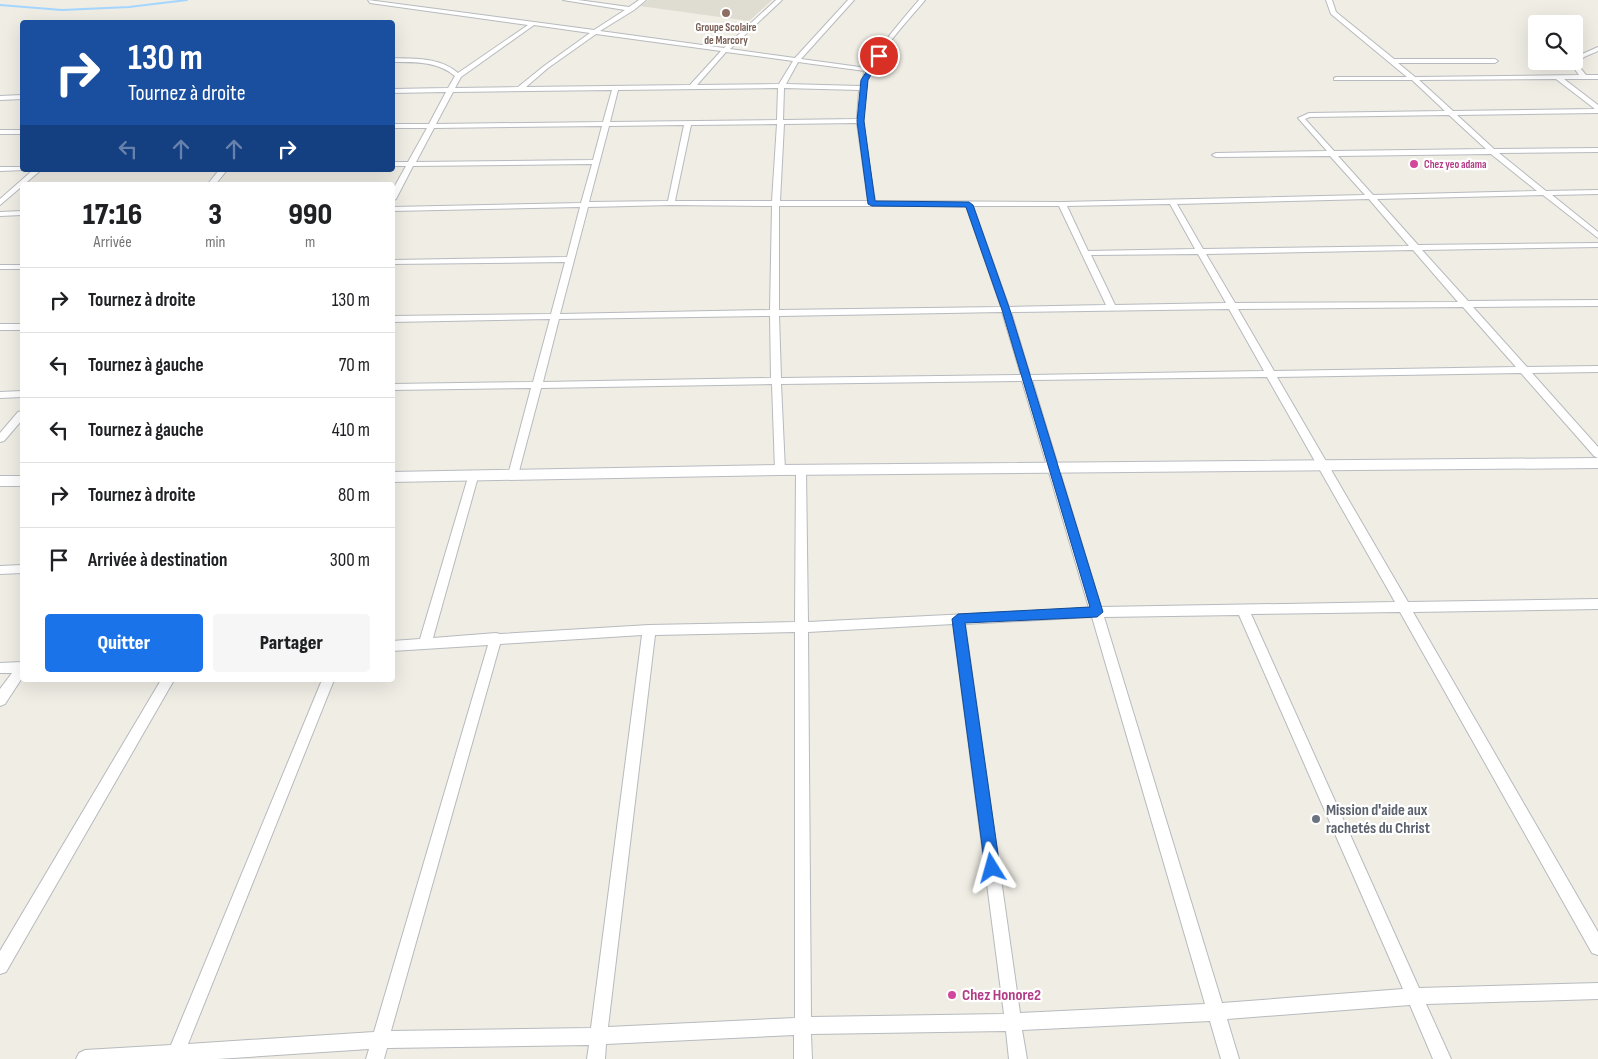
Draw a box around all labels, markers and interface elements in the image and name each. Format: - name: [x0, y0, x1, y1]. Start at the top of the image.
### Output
- marker: Groupe Scolaire de Marcory: [720, 7, 732, 19]
- map controls: [1528, 15, 1583, 70]
- button: search: [1528, 15, 1583, 70]
- place label: Groupe Scolaire de Marcory: [695, 21, 757, 47]
- pin: [858, 35, 900, 77]
- text: 130 m: [128, 37, 203, 80]
- icon: right: [45, 40, 110, 105]
- icon: arrive: [865, 42, 893, 70]
- text: Tournez à droite: [128, 80, 245, 107]
- icon: left: [114, 135, 142, 163]
- icon: ahead: [167, 135, 195, 163]
- icon: ahead: [220, 135, 248, 163]
- icon: right: [273, 135, 301, 163]
- marker: Chez yeo adama: [1408, 158, 1420, 170]
- place label: Chez yeo adama: [1424, 158, 1487, 171]
- text: 17:16: [83, 197, 142, 233]
- text: 3: [208, 197, 222, 233]
- text: 990: [288, 197, 332, 233]
- text: Arrivée: [93, 233, 132, 252]
- text: min: [205, 233, 225, 252]
- text: m: [305, 233, 315, 252]
- icon: right: [45, 286, 73, 314]
- text: Tournez à droite: [88, 289, 196, 312]
- text: 130 m: [332, 289, 370, 312]
- icon: left: [45, 351, 73, 379]
- text: Tournez à gauche: [88, 354, 204, 377]
- text: 70 m: [339, 354, 370, 377]
- icon: left: [45, 416, 73, 444]
- text: Tournez à gauche: [88, 419, 204, 442]
- text: 410 m: [332, 419, 370, 442]
- icon: right: [45, 481, 73, 509]
- text: Tournez à droite: [88, 484, 196, 507]
- text: 80 m: [338, 484, 370, 507]
- icon: arrive: [45, 546, 73, 574]
- text: Arrivée à destination: [88, 549, 228, 572]
- text: 300 m: [330, 549, 370, 572]
- button: Quitter: [45, 614, 203, 672]
- button: Partager: [213, 614, 370, 672]
- place label: Mission d'aide aux rachetés du Christ: [1326, 801, 1430, 838]
- marker: Mission d'aide aux rachetés du Christ: [1310, 813, 1322, 825]
- position arrow: [965, 841, 1017, 893]
- place label: Chez Honore2: [962, 986, 1041, 1005]
- marker: Chez Honore2: [946, 989, 958, 1001]

